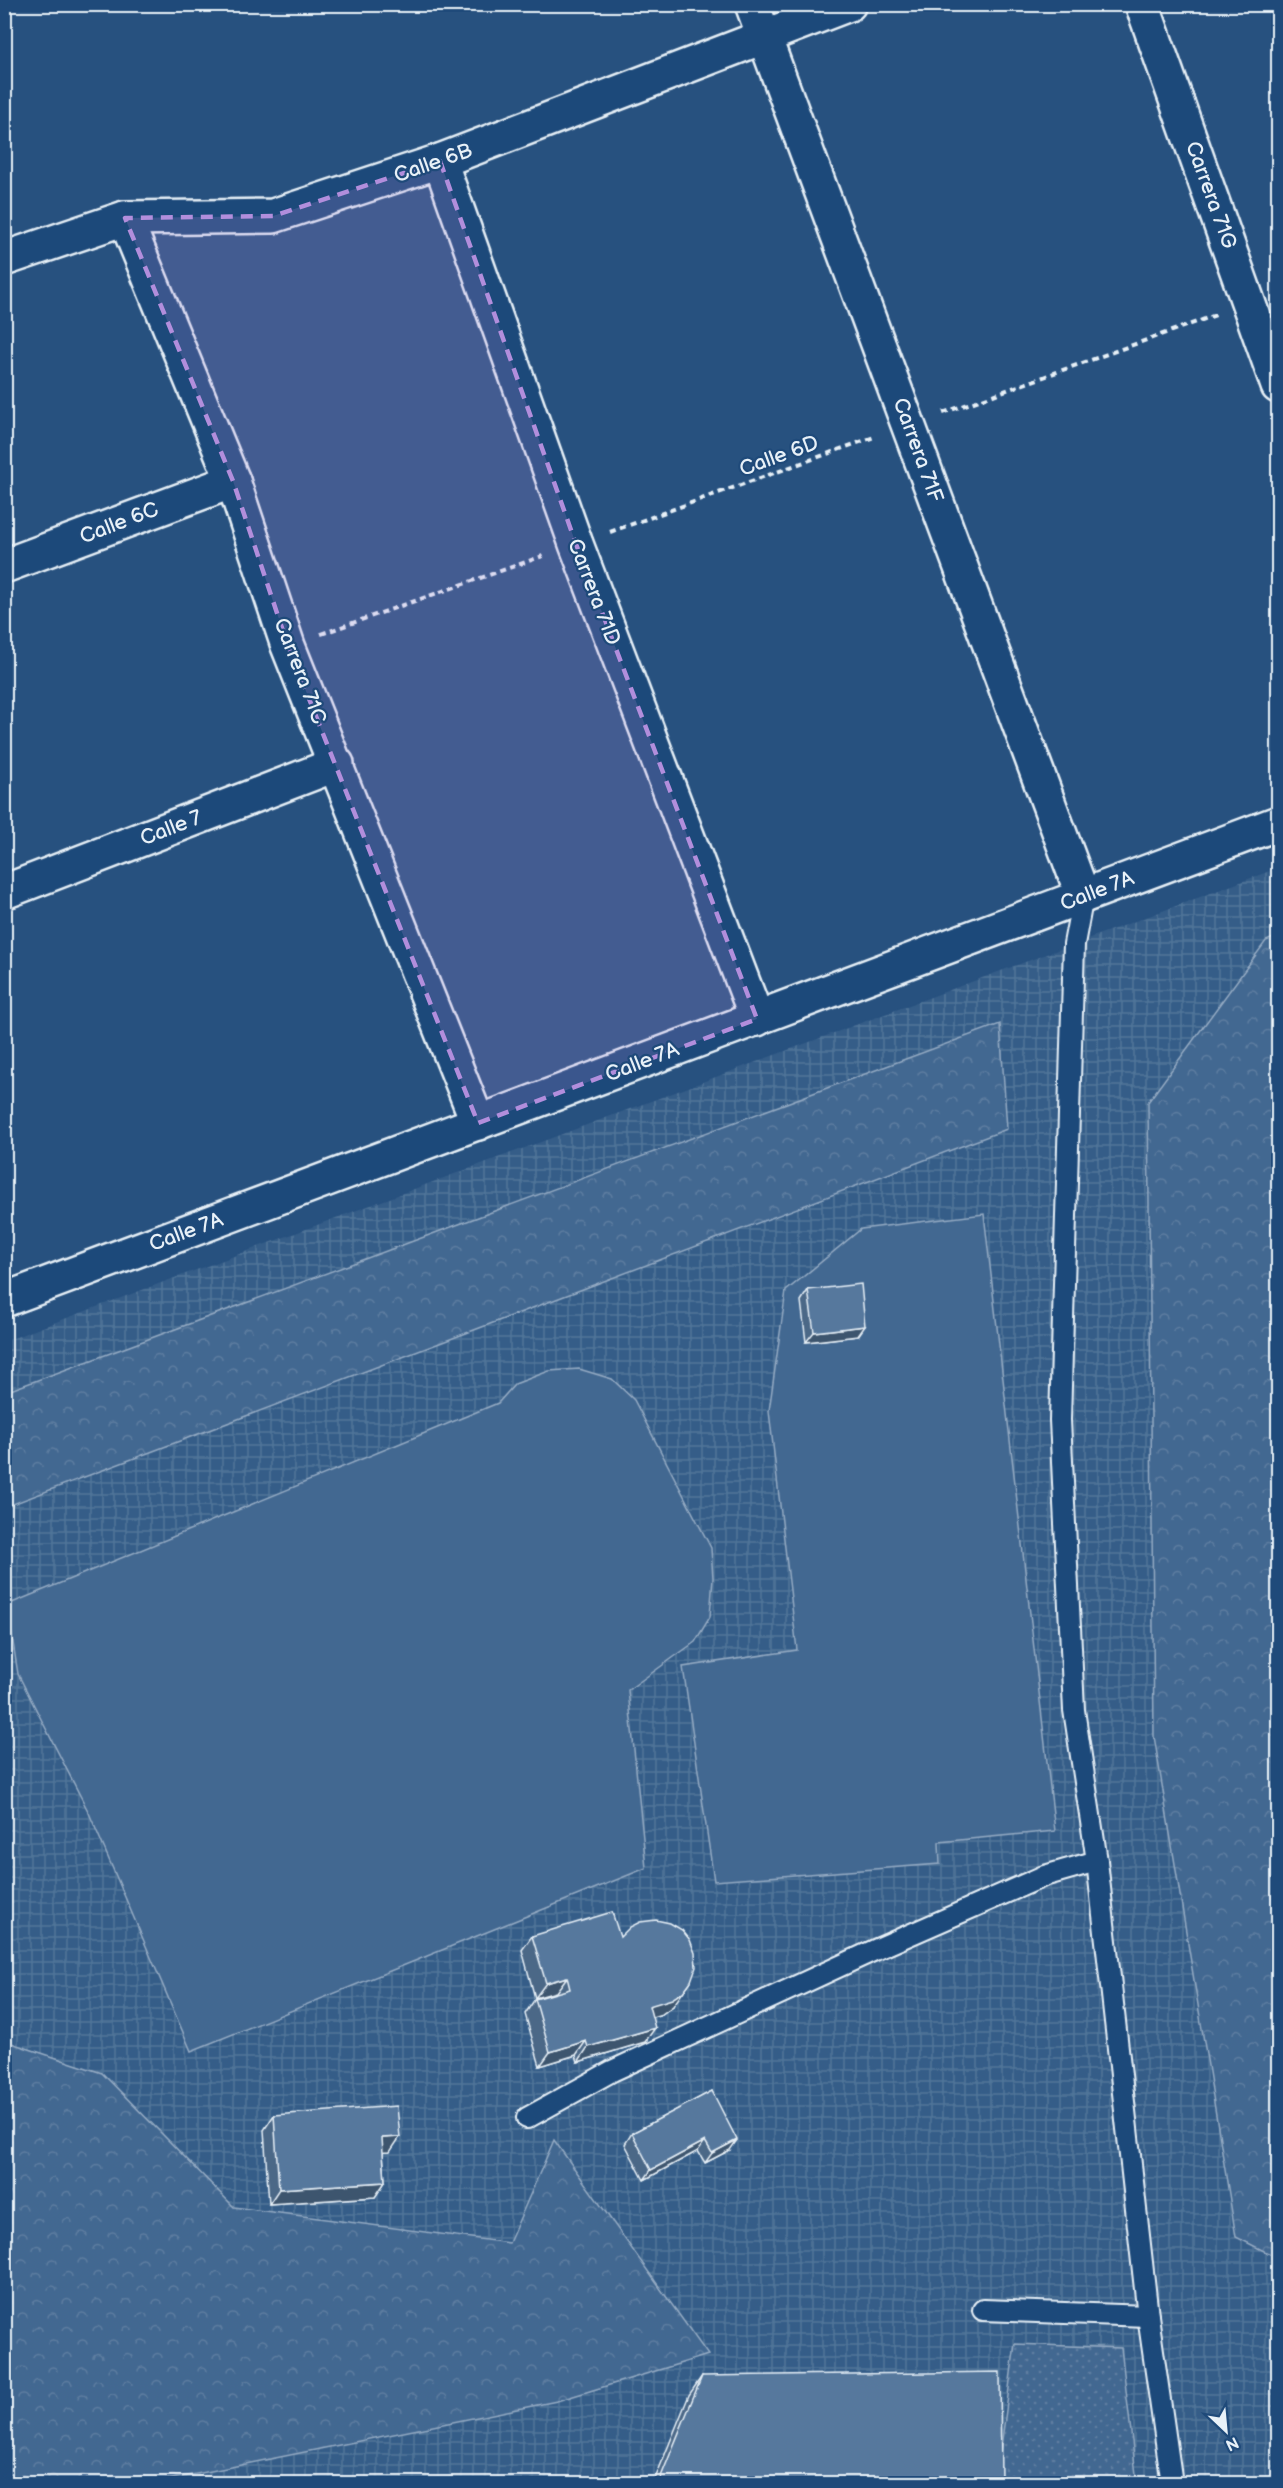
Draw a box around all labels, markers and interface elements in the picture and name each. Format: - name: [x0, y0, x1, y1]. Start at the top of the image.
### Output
- street label: Calle 6B: [390, 138, 476, 188]
- street label: Carrera 71G: [1180, 138, 1242, 252]
- street label: Carrera 71F: [888, 394, 949, 506]
- street label: Calle 6D: [736, 430, 822, 482]
- street label: Calle 6C: [76, 497, 162, 549]
- street label: Carrera 71D: [562, 535, 626, 649]
- street label: Carrera 71C: [268, 614, 332, 728]
- street label: Calle 7: [137, 805, 206, 851]
- street label: Calle 7A: [1057, 866, 1137, 916]
- street label: Calle 7A: [602, 1037, 682, 1087]
- street label: Calle 7A: [146, 1207, 226, 1257]
- north arrow: [1196, 2401, 1256, 2461]
- text: N: [1222, 2432, 1241, 2454]

